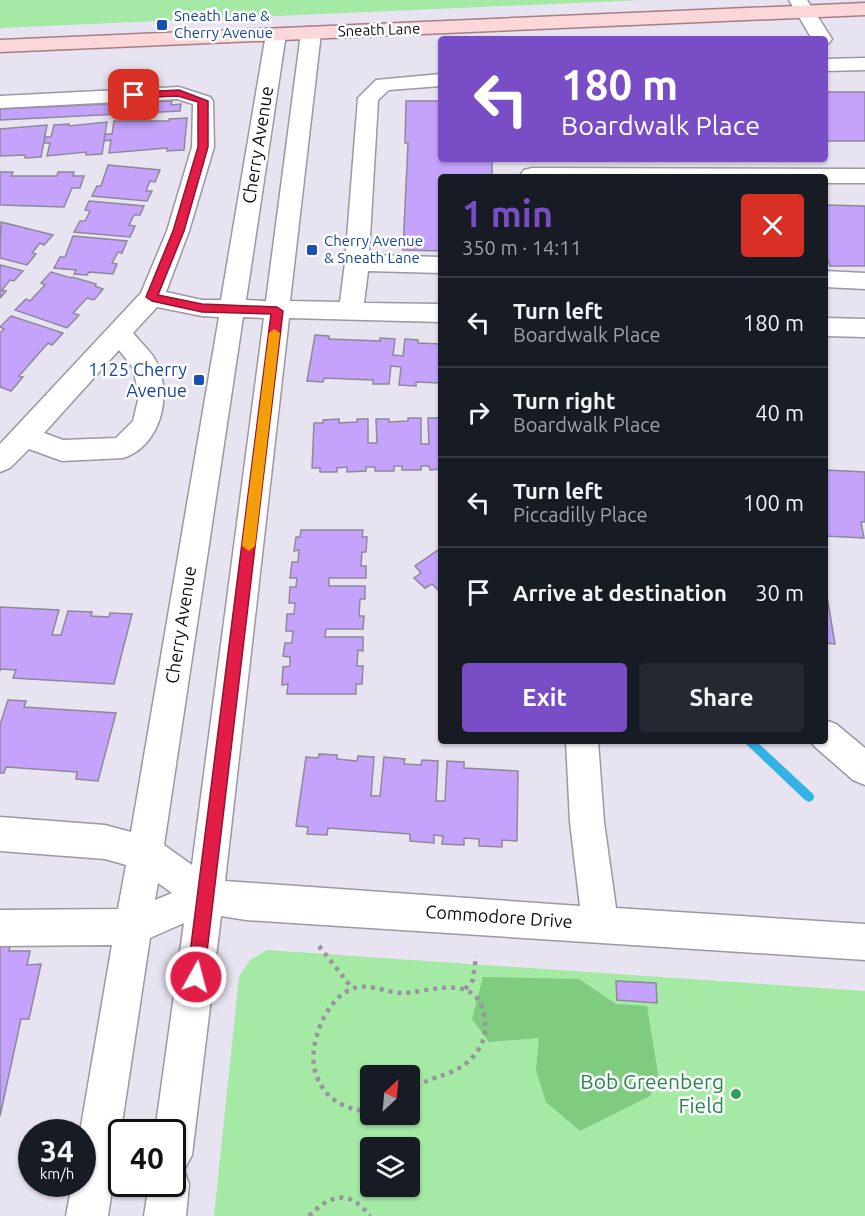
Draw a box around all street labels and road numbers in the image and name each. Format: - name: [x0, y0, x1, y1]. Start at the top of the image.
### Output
- street label: Sneath Lane: [337, 20, 421, 39]
- street label: Cherry Avenue: [238, 85, 276, 205]
- street label: Cherry Avenue: [161, 565, 199, 685]
- street label: Commodore Drive: [425, 901, 573, 931]

